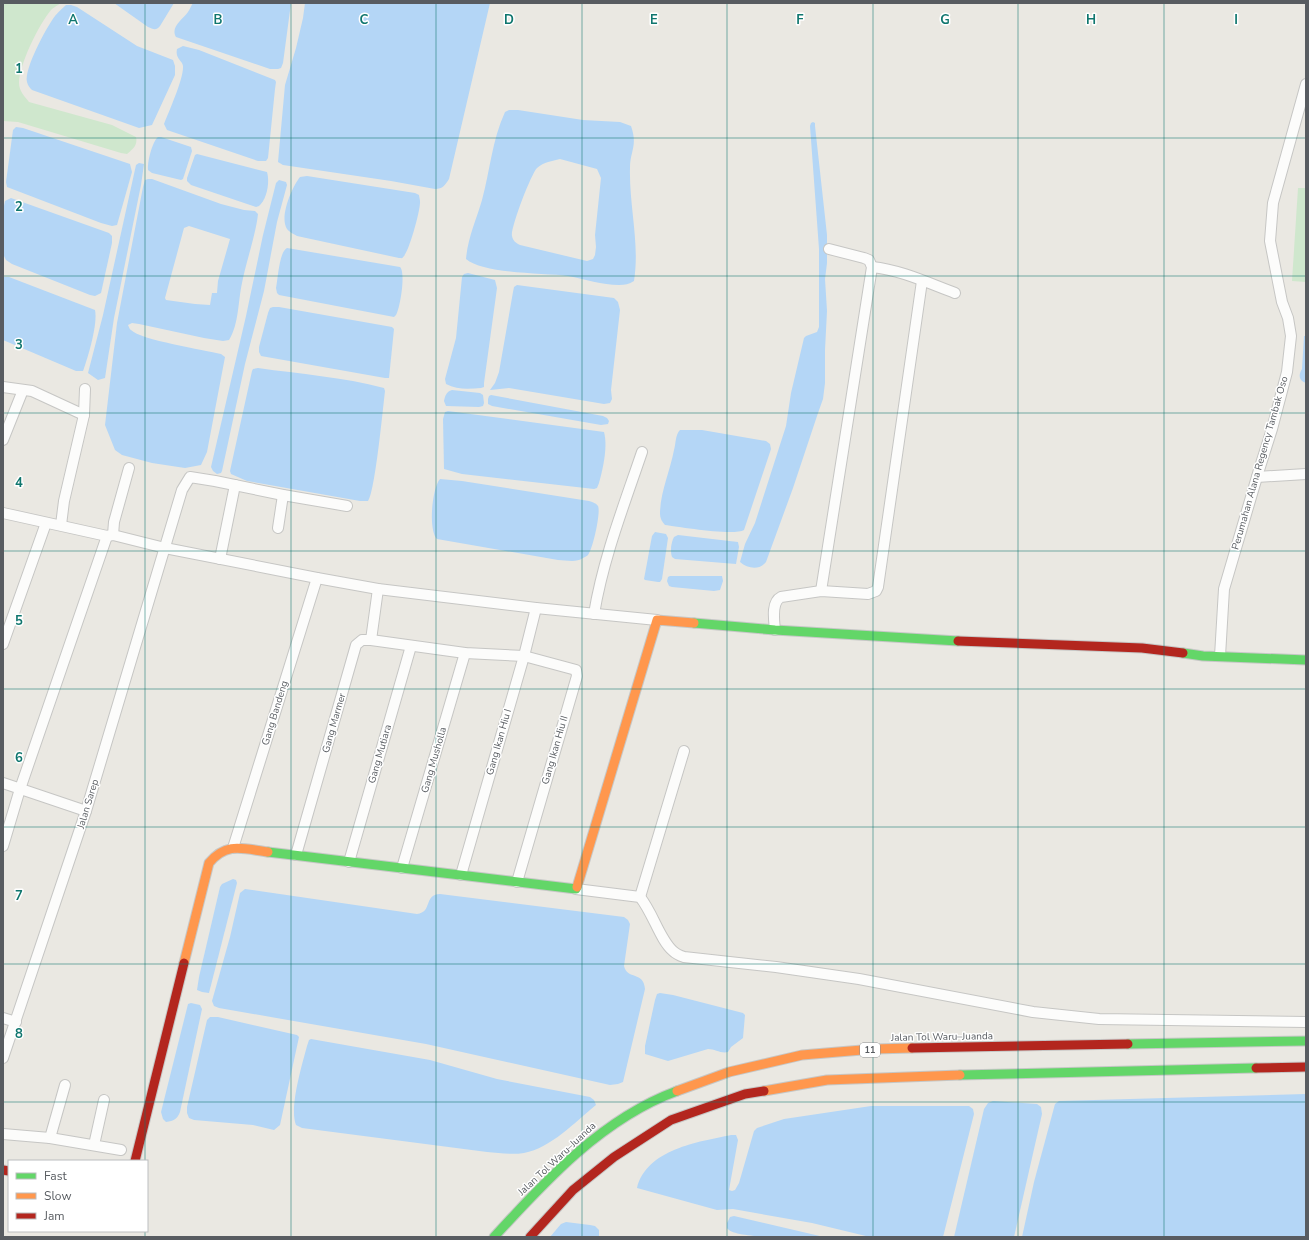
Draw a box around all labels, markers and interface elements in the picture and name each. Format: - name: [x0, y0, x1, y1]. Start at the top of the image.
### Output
- text: A: [68, 11, 78, 29]
- text: B: [214, 11, 223, 29]
- text: C: [360, 11, 369, 29]
- text: D: [504, 11, 514, 29]
- text: E: [650, 11, 658, 29]
- text: F: [796, 11, 804, 29]
- text: G: [940, 11, 950, 29]
- text: H: [1086, 11, 1096, 29]
- text: I: [1234, 11, 1238, 29]
- text: 1: [15, 60, 23, 78]
- text: 2: [15, 198, 23, 216]
- text: 3: [15, 336, 23, 354]
- street label: Perumahan Alana Regency Tambak Oso: [1228, 374, 1292, 551]
- text: 4: [15, 474, 23, 492]
- text: 5: [15, 612, 23, 630]
- street label: Gang Bandeng: [258, 679, 292, 747]
- street label: Gang Marmer: [319, 691, 349, 755]
- street label: Gang Ikan Hiu I: [483, 707, 515, 777]
- street label: Gang Ikan Hiu II: [538, 714, 572, 786]
- street label: Gang Mutiara: [365, 723, 395, 785]
- street label: Gang Musholla: [418, 725, 450, 795]
- text: 6: [15, 749, 23, 767]
- street label: Jalan Sarep: [74, 777, 102, 831]
- text: 7: [15, 887, 23, 905]
- text: 8: [15, 1025, 23, 1043]
- street label: Jalan Tol Waru–Juanda: [890, 1029, 993, 1045]
- road number: 11: [860, 1043, 880, 1057]
- street label: Jalan Tol Waru–Juanda: [514, 1119, 599, 1200]
- legend: [8, 1160, 148, 1232]
- text: Fast: [44, 1168, 67, 1184]
- text: Slow: [44, 1188, 72, 1204]
- text: Jam: [43, 1208, 65, 1224]

